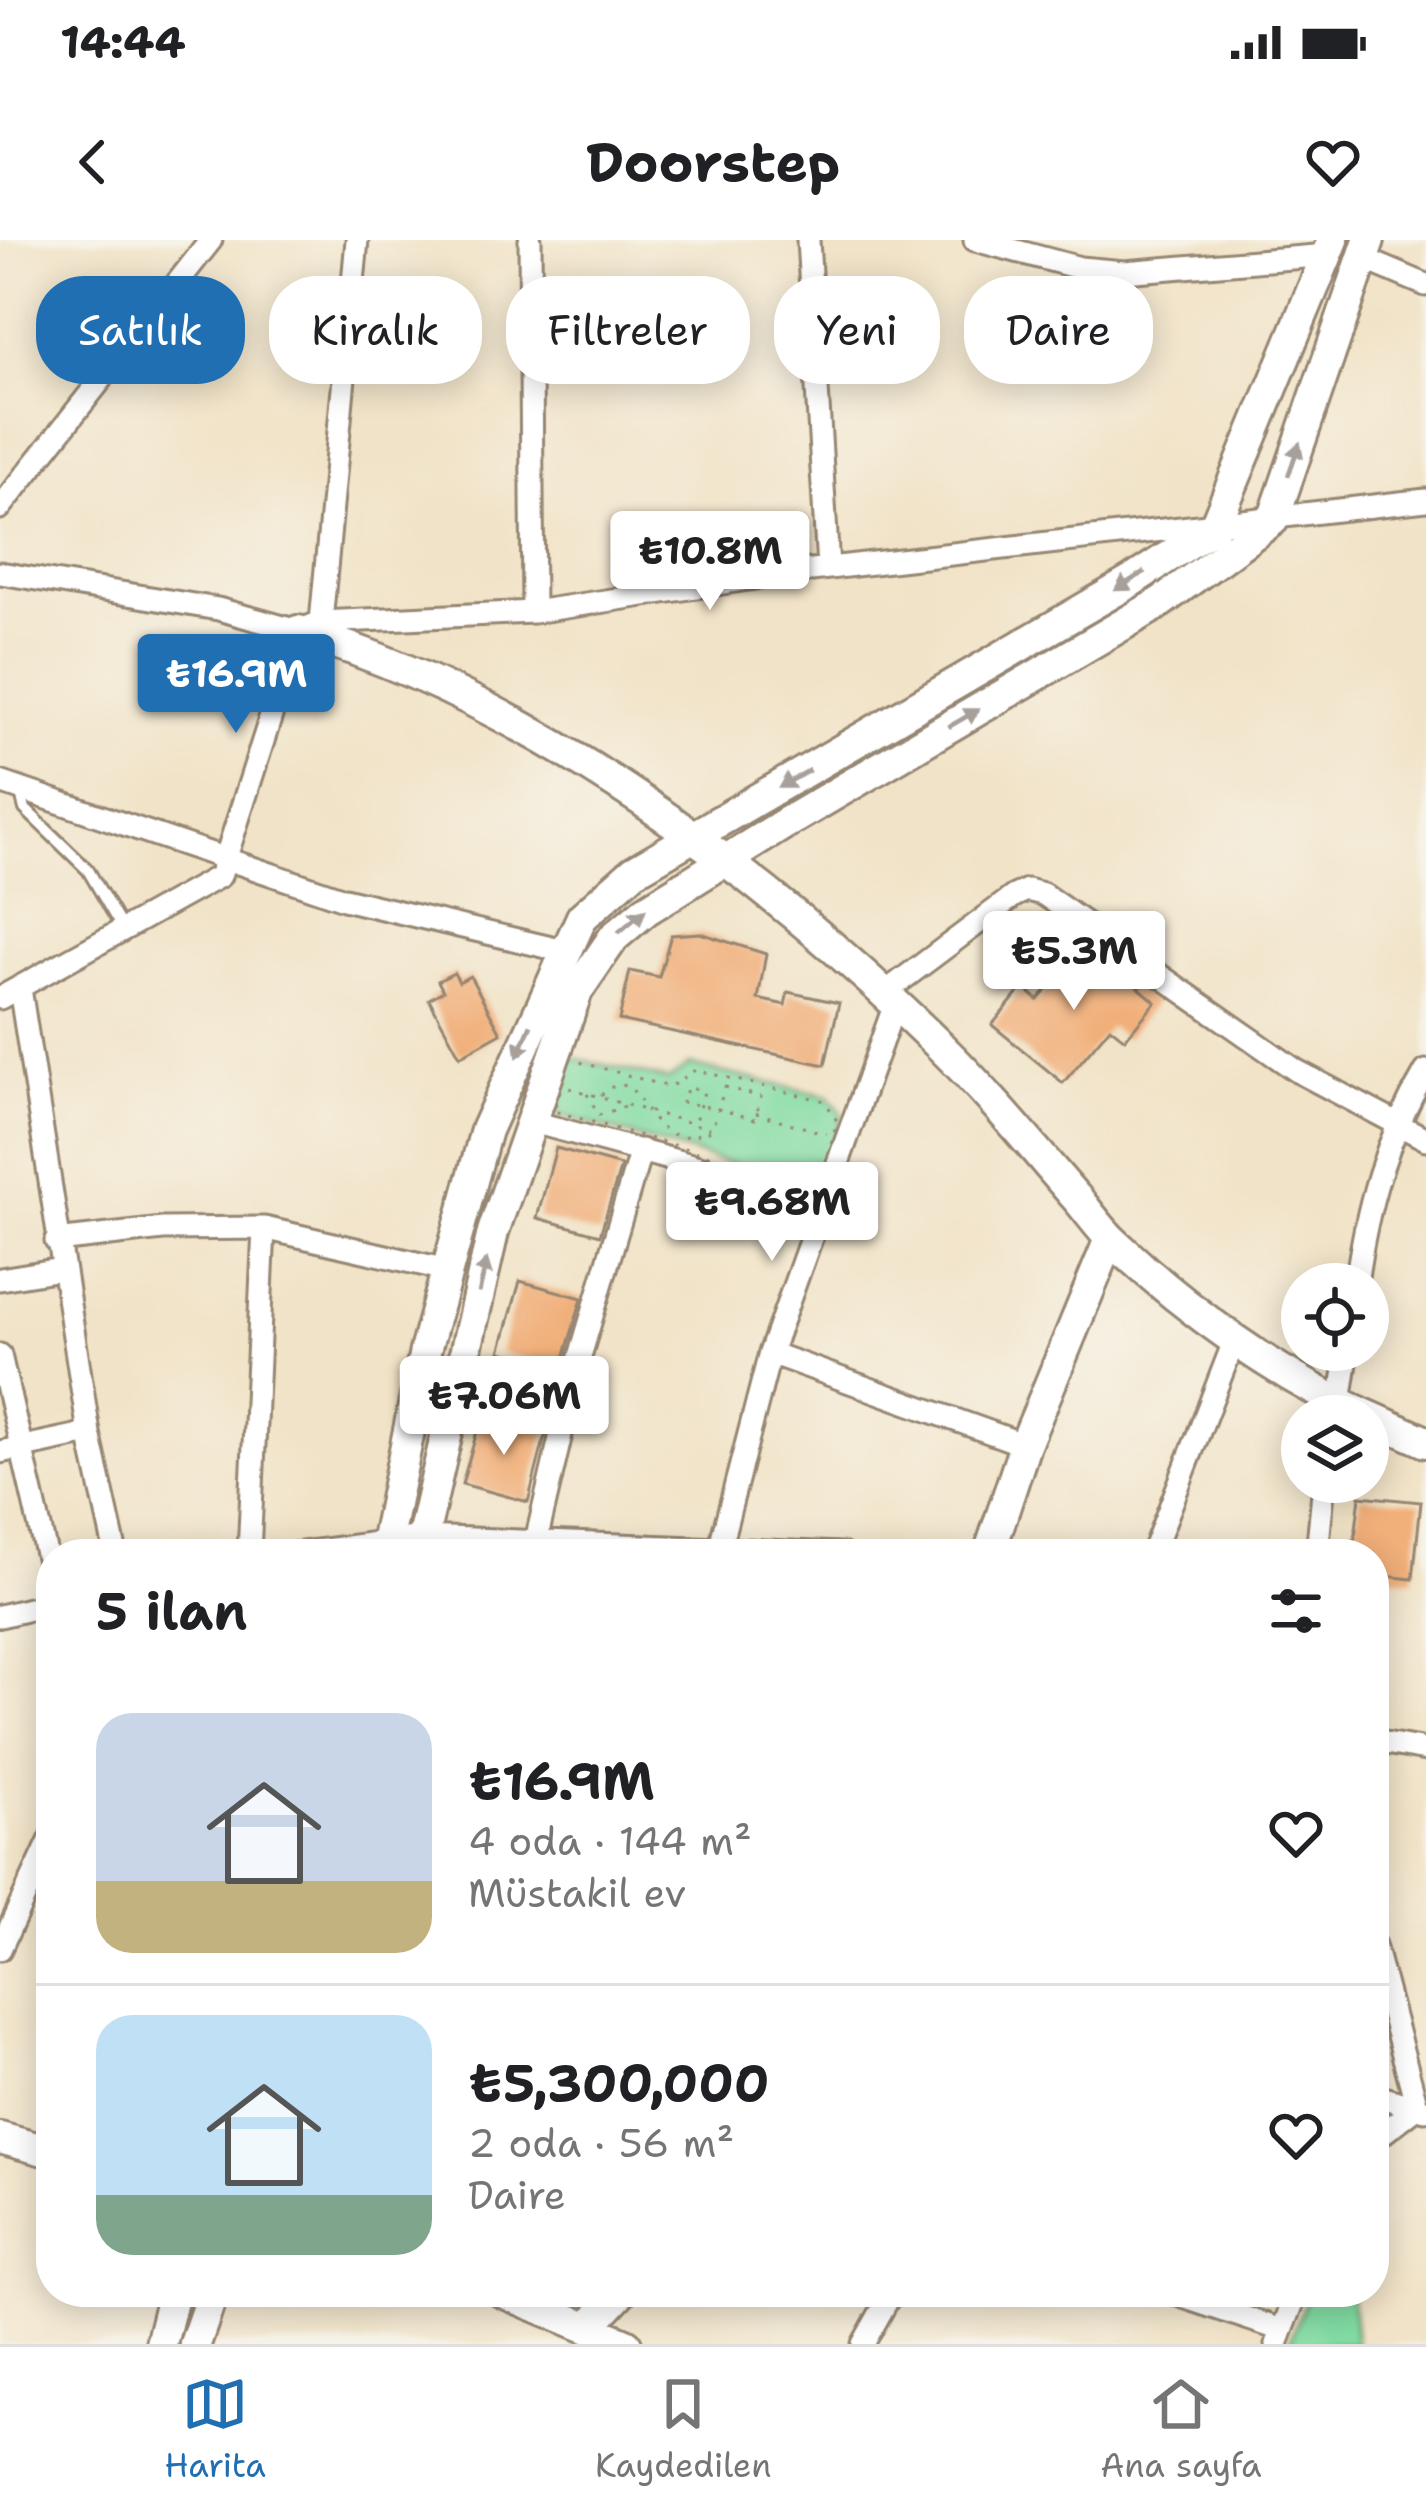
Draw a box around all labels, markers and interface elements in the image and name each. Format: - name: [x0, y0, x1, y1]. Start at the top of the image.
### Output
- text: 14:44: [60, 12, 186, 72]
- text: Doorstep: [586, 126, 840, 198]
- icon: back: [60, 129, 126, 195]
- icon: heart: [1300, 129, 1366, 195]
- chip: Satılık: [36, 276, 245, 384]
- chip: Kiralık: [269, 276, 482, 384]
- chip: Filtreler: [506, 276, 750, 384]
- chip: Yeni: [774, 276, 940, 384]
- chip: Daire: [964, 276, 1153, 384]
- one-way arrow: [1286, 440, 1304, 476]
- pin: ₺10.8M: [612, 511, 808, 613]
- text: ₺10.8M: [637, 524, 783, 576]
- one-way arrow: [1113, 570, 1147, 591]
- pin: ₺16.9M: [138, 634, 334, 736]
- text: ₺16.9M: [165, 647, 307, 699]
- one-way arrow: [947, 708, 981, 729]
- one-way arrow: [777, 768, 811, 789]
- one-way arrow: [617, 909, 647, 935]
- pin: ₺5.3M: [990, 911, 1158, 1013]
- text: ₺5.3M: [1010, 924, 1138, 976]
- one-way arrow: [514, 1023, 534, 1058]
- pin: ₺9.68M: [674, 1162, 870, 1264]
- text: ₺9.68M: [693, 1175, 851, 1227]
- one-way arrow: [474, 1257, 493, 1295]
- map controls: [1281, 1263, 1389, 1503]
- button: locate: [1281, 1263, 1389, 1371]
- pin: ₺7.06M: [406, 1356, 602, 1458]
- text: ₺7.06M: [427, 1369, 581, 1421]
- button: layers: [1281, 1395, 1389, 1503]
- text: 5 ilan: [96, 1577, 247, 1645]
- icon: filters: [1263, 1578, 1329, 1644]
- text: ₺16.9M: [468, 1747, 655, 1815]
- icon: home: [192, 1761, 336, 1905]
- icon: heart: [1263, 1800, 1329, 1866]
- text: 4 oda · 144 m²: [468, 1815, 752, 1867]
- text: Müstakil ev: [468, 1867, 686, 1919]
- text: ₺5,300,000: [468, 2049, 770, 2117]
- icon: home: [192, 2063, 336, 2207]
- icon: heart: [1263, 2102, 1329, 2168]
- text: 2 oda · 56 m²: [468, 2117, 734, 2169]
- text: Daire: [468, 2169, 566, 2221]
- tab: Harita: [165, 2371, 266, 2488]
- tab: Kaydedilen: [595, 2371, 771, 2488]
- tab: Ana sayfa: [1100, 2371, 1261, 2488]

